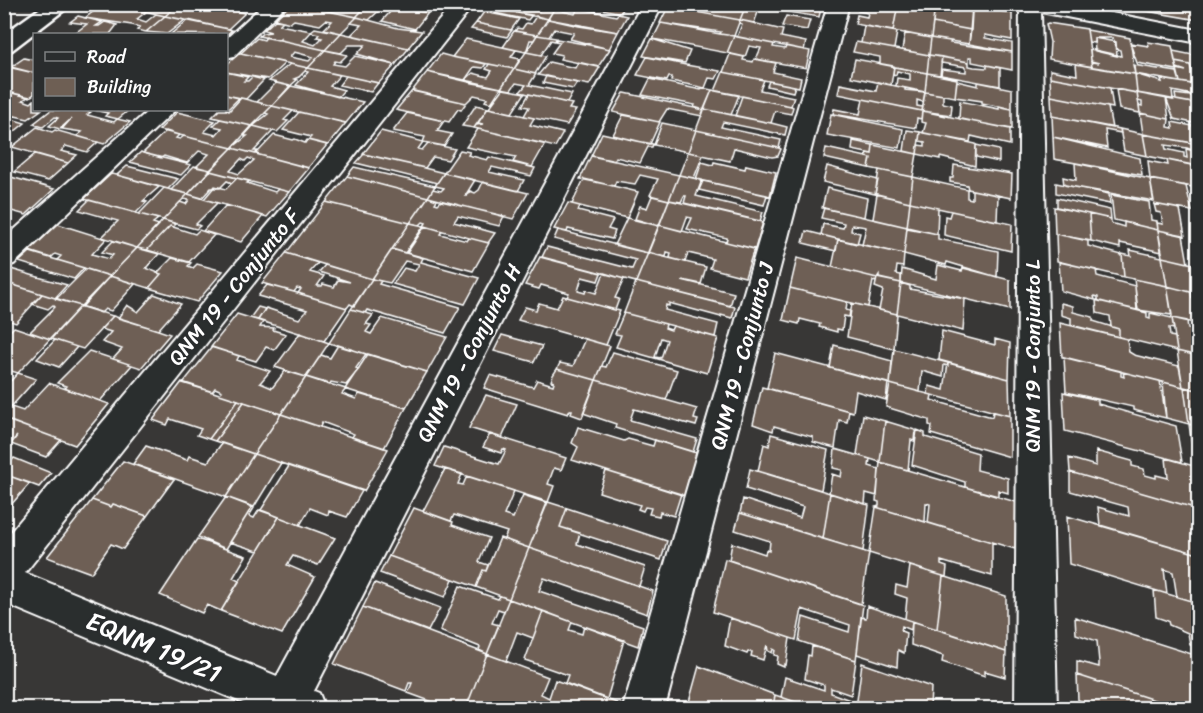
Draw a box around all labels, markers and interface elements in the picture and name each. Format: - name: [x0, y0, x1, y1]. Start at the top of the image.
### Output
- legend: [33, 33, 228, 111]
- text: Road: [87, 41, 127, 73]
- text: Building: [87, 71, 151, 103]
- street label: QNM 19 - Conjunto F: [158, 198, 311, 375]
- street label: QNM 19 - Conjunto H: [406, 257, 532, 449]
- street label: QNM 19 - Conjunto J: [699, 257, 786, 454]
- street label: QNM 19 - Conjunto L: [1014, 259, 1052, 452]
- street label: EQNM 19/21: [79, 598, 229, 696]

